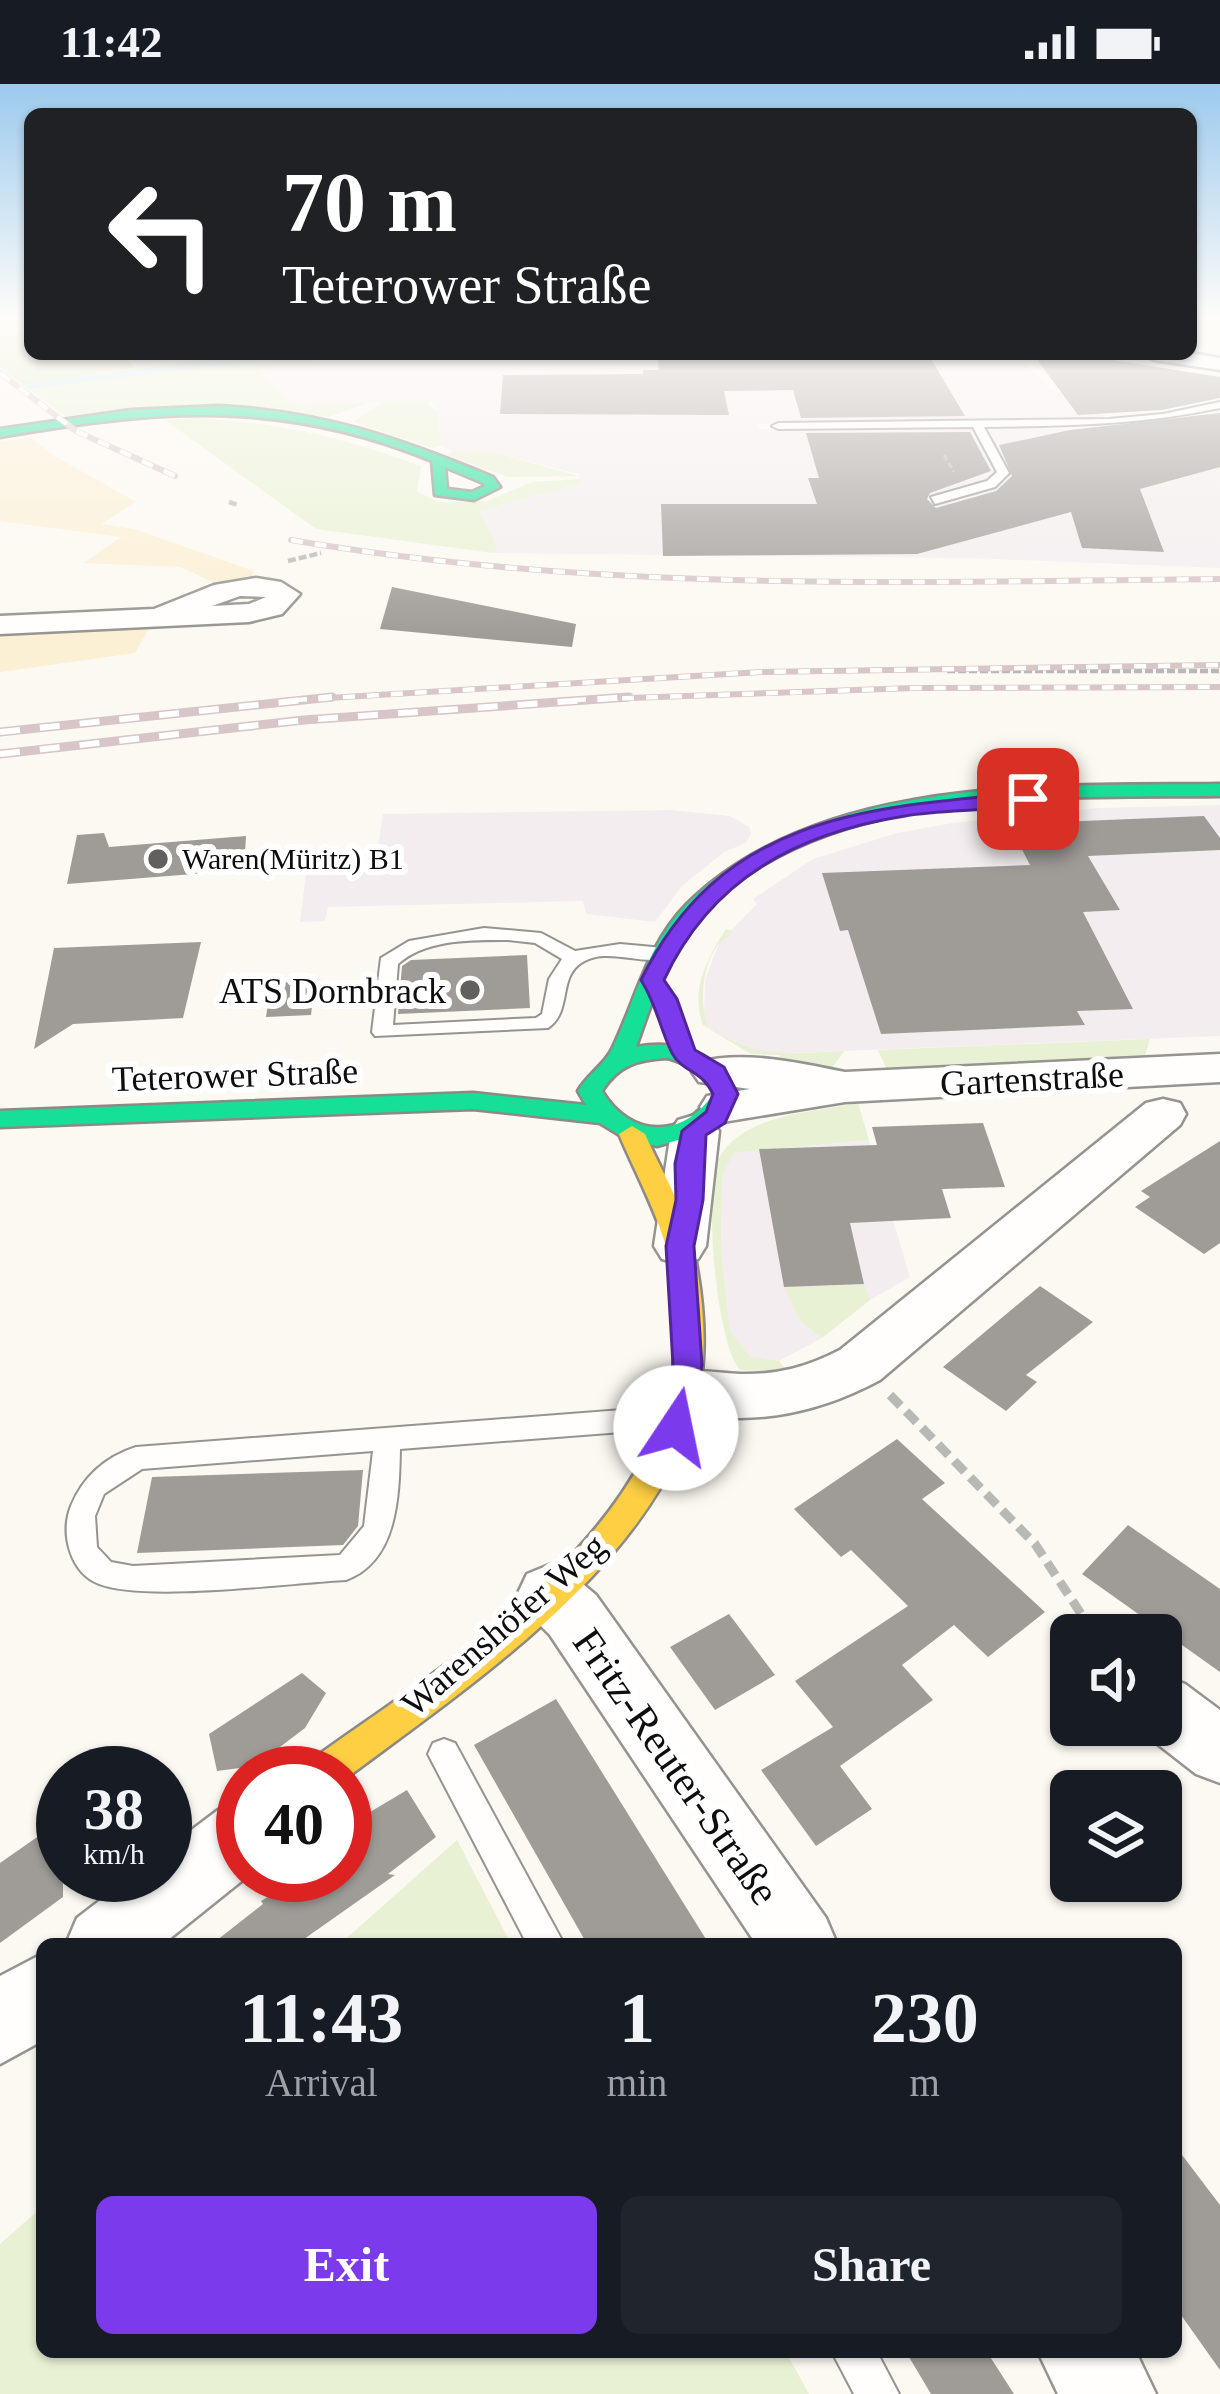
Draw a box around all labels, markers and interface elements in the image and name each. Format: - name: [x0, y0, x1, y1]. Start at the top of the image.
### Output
- text: 11:42: [60, 17, 163, 67]
- icon: left: [84, 156, 240, 312]
- text: 70 m: [282, 156, 457, 249]
- text: Teterower Straße: [282, 255, 652, 315]
- pin: [977, 748, 1079, 850]
- icon: arrive: [995, 766, 1061, 832]
- place label: Waren(Müritz) B1: [182, 842, 404, 876]
- marker: Waren(Müritz) B1: [145, 846, 171, 872]
- place label: ATS Dornbrack: [219, 971, 446, 1011]
- marker: ATS Dornbrack: [457, 977, 483, 1003]
- street label: Teterower Straße: [111, 1051, 359, 1099]
- street label: Gartenstraße: [939, 1054, 1125, 1104]
- position arrow: [613, 1365, 739, 1491]
- street label: Warenshöfer Weg: [394, 1526, 614, 1724]
- map controls: [1050, 1614, 1182, 1902]
- button: sound: [1050, 1614, 1182, 1746]
- street label: Fritz-Reuter-Straße: [564, 1620, 788, 1913]
- speed limit sign: 40: [216, 1746, 372, 1902]
- button: layers: [1050, 1770, 1182, 1902]
- text: 38: [84, 1776, 144, 1842]
- text: km/h: [83, 1837, 145, 1870]
- text: 11:43: [239, 1978, 403, 2058]
- text: 1: [619, 1978, 655, 2058]
- text: 230: [871, 1978, 979, 2058]
- text: Arrival: [265, 2061, 378, 2104]
- text: min: [607, 2061, 667, 2104]
- text: m: [910, 2061, 940, 2104]
- button: Exit: [96, 2196, 597, 2334]
- button: Share: [621, 2196, 1122, 2334]

